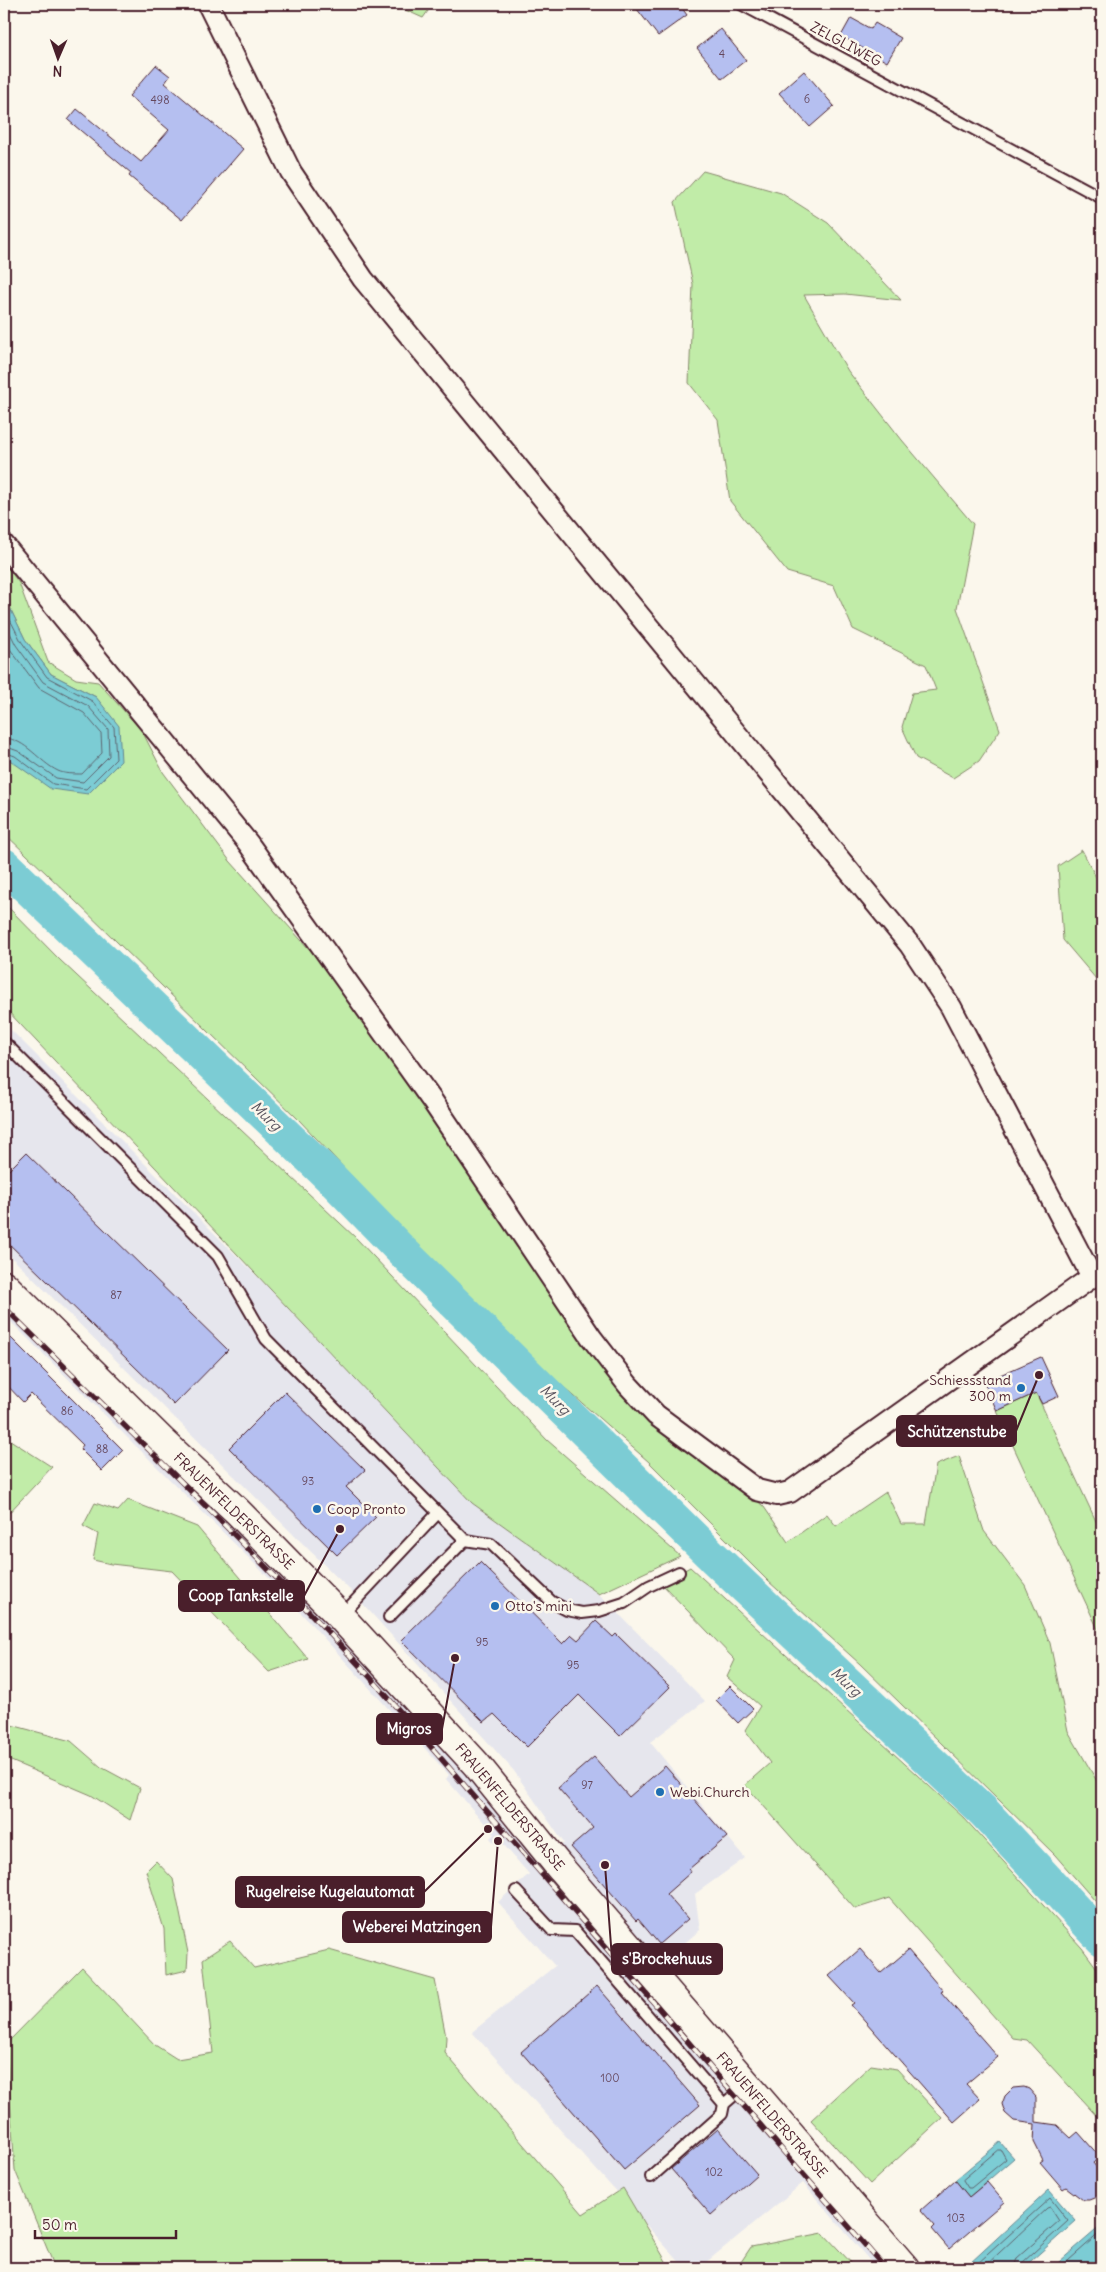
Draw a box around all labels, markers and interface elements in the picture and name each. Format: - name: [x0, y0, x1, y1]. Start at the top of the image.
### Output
- street label: ZELGLIWEG: [807, 18, 885, 70]
- north arrow: [32, 32, 82, 82]
- house number: 4: [719, 47, 725, 61]
- text: N: [52, 62, 63, 80]
- house number: 6: [804, 92, 810, 106]
- house number: 498: [150, 93, 170, 107]
- water label: Murg: [247, 1097, 287, 1136]
- house number: 87: [110, 1288, 122, 1302]
- place label: Schiessstand 300 m: [929, 1371, 1011, 1405]
- water label: Murg: [536, 1380, 576, 1420]
- marker: Schiessstand 300 m: [1015, 1382, 1027, 1394]
- house number: 86: [61, 1404, 73, 1418]
- callout: Schützenstube: [897, 1416, 1016, 1446]
- text: Schützenstube: [907, 1422, 1007, 1441]
- house number: 88: [96, 1442, 108, 1456]
- street label: FRAUENFELDERSTRASSE: [170, 1449, 298, 1573]
- house number: 93: [302, 1474, 314, 1488]
- place label: Coop Pronto: [327, 1500, 406, 1518]
- marker: Coop Pronto: [311, 1503, 323, 1515]
- callout: Coop Tankstelle: [179, 1581, 304, 1611]
- text: Coop Tankstelle: [188, 1586, 294, 1606]
- place label: Otto's mini: [505, 1597, 572, 1615]
- marker: Otto's mini: [489, 1600, 501, 1612]
- house number: 95: [476, 1635, 488, 1649]
- house number: 95: [567, 1658, 579, 1672]
- water label: Murg: [827, 1663, 867, 1702]
- callout: Migros: [377, 1714, 442, 1744]
- text: Migros: [386, 1719, 432, 1739]
- street label: FRAUENFELDERSTRASSE: [451, 1740, 569, 1874]
- house number: 97: [581, 1778, 593, 1792]
- place label: Webi.Church: [670, 1783, 750, 1801]
- marker: Webi.Church: [654, 1786, 666, 1798]
- callout: Rugelreise Kugelautomat: [236, 1877, 424, 1907]
- text: Rugelreise Kugelautomat: [246, 1882, 415, 1902]
- callout: Weberei Matzingen: [343, 1912, 491, 1942]
- text: Weberei Matzingen: [353, 1917, 481, 1937]
- callout: s'Brockehuus: [612, 1944, 722, 1974]
- text: s'Brockehuus: [622, 1949, 712, 1968]
- street label: FRAUENFELDERSTRASSE: [712, 2048, 832, 2182]
- house number: 100: [601, 2071, 619, 2085]
- house number: 102: [705, 2165, 723, 2179]
- scale bar: [35, 2207, 176, 2239]
- house number: 103: [947, 2211, 965, 2225]
- text: 50 m: [42, 2215, 77, 2234]

